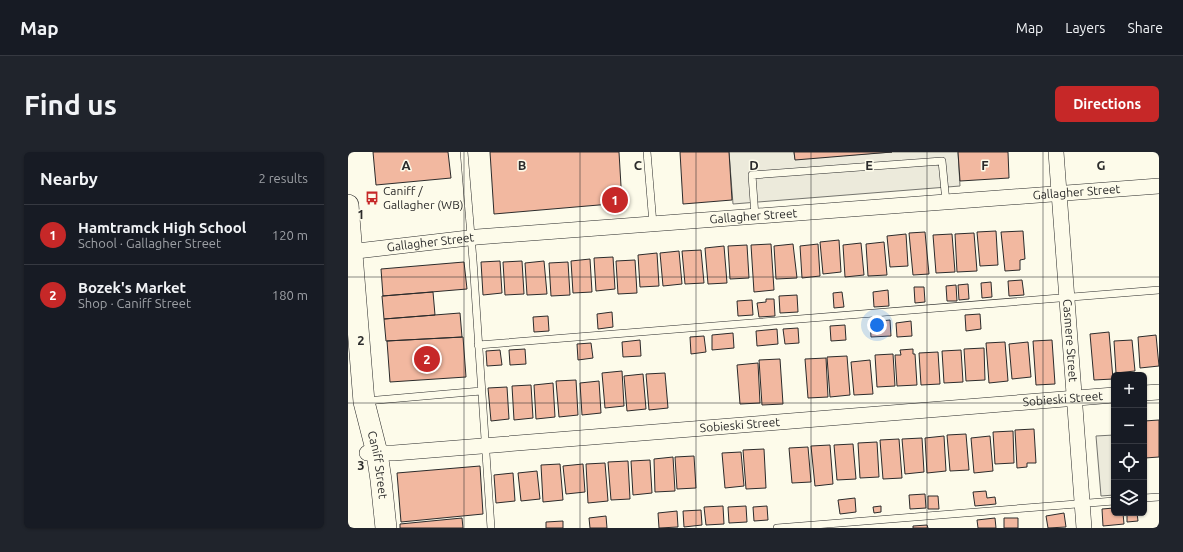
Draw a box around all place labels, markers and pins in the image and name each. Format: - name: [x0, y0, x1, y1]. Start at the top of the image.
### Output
- place label: Caniff / Gallagher (WB): [383, 184, 463, 212]
- pin: 1: [602, 185, 628, 215]
- bus stop icon: Caniff / Gallagher (WB): [364, 190, 380, 206]
- pin: 2: [414, 344, 440, 374]

